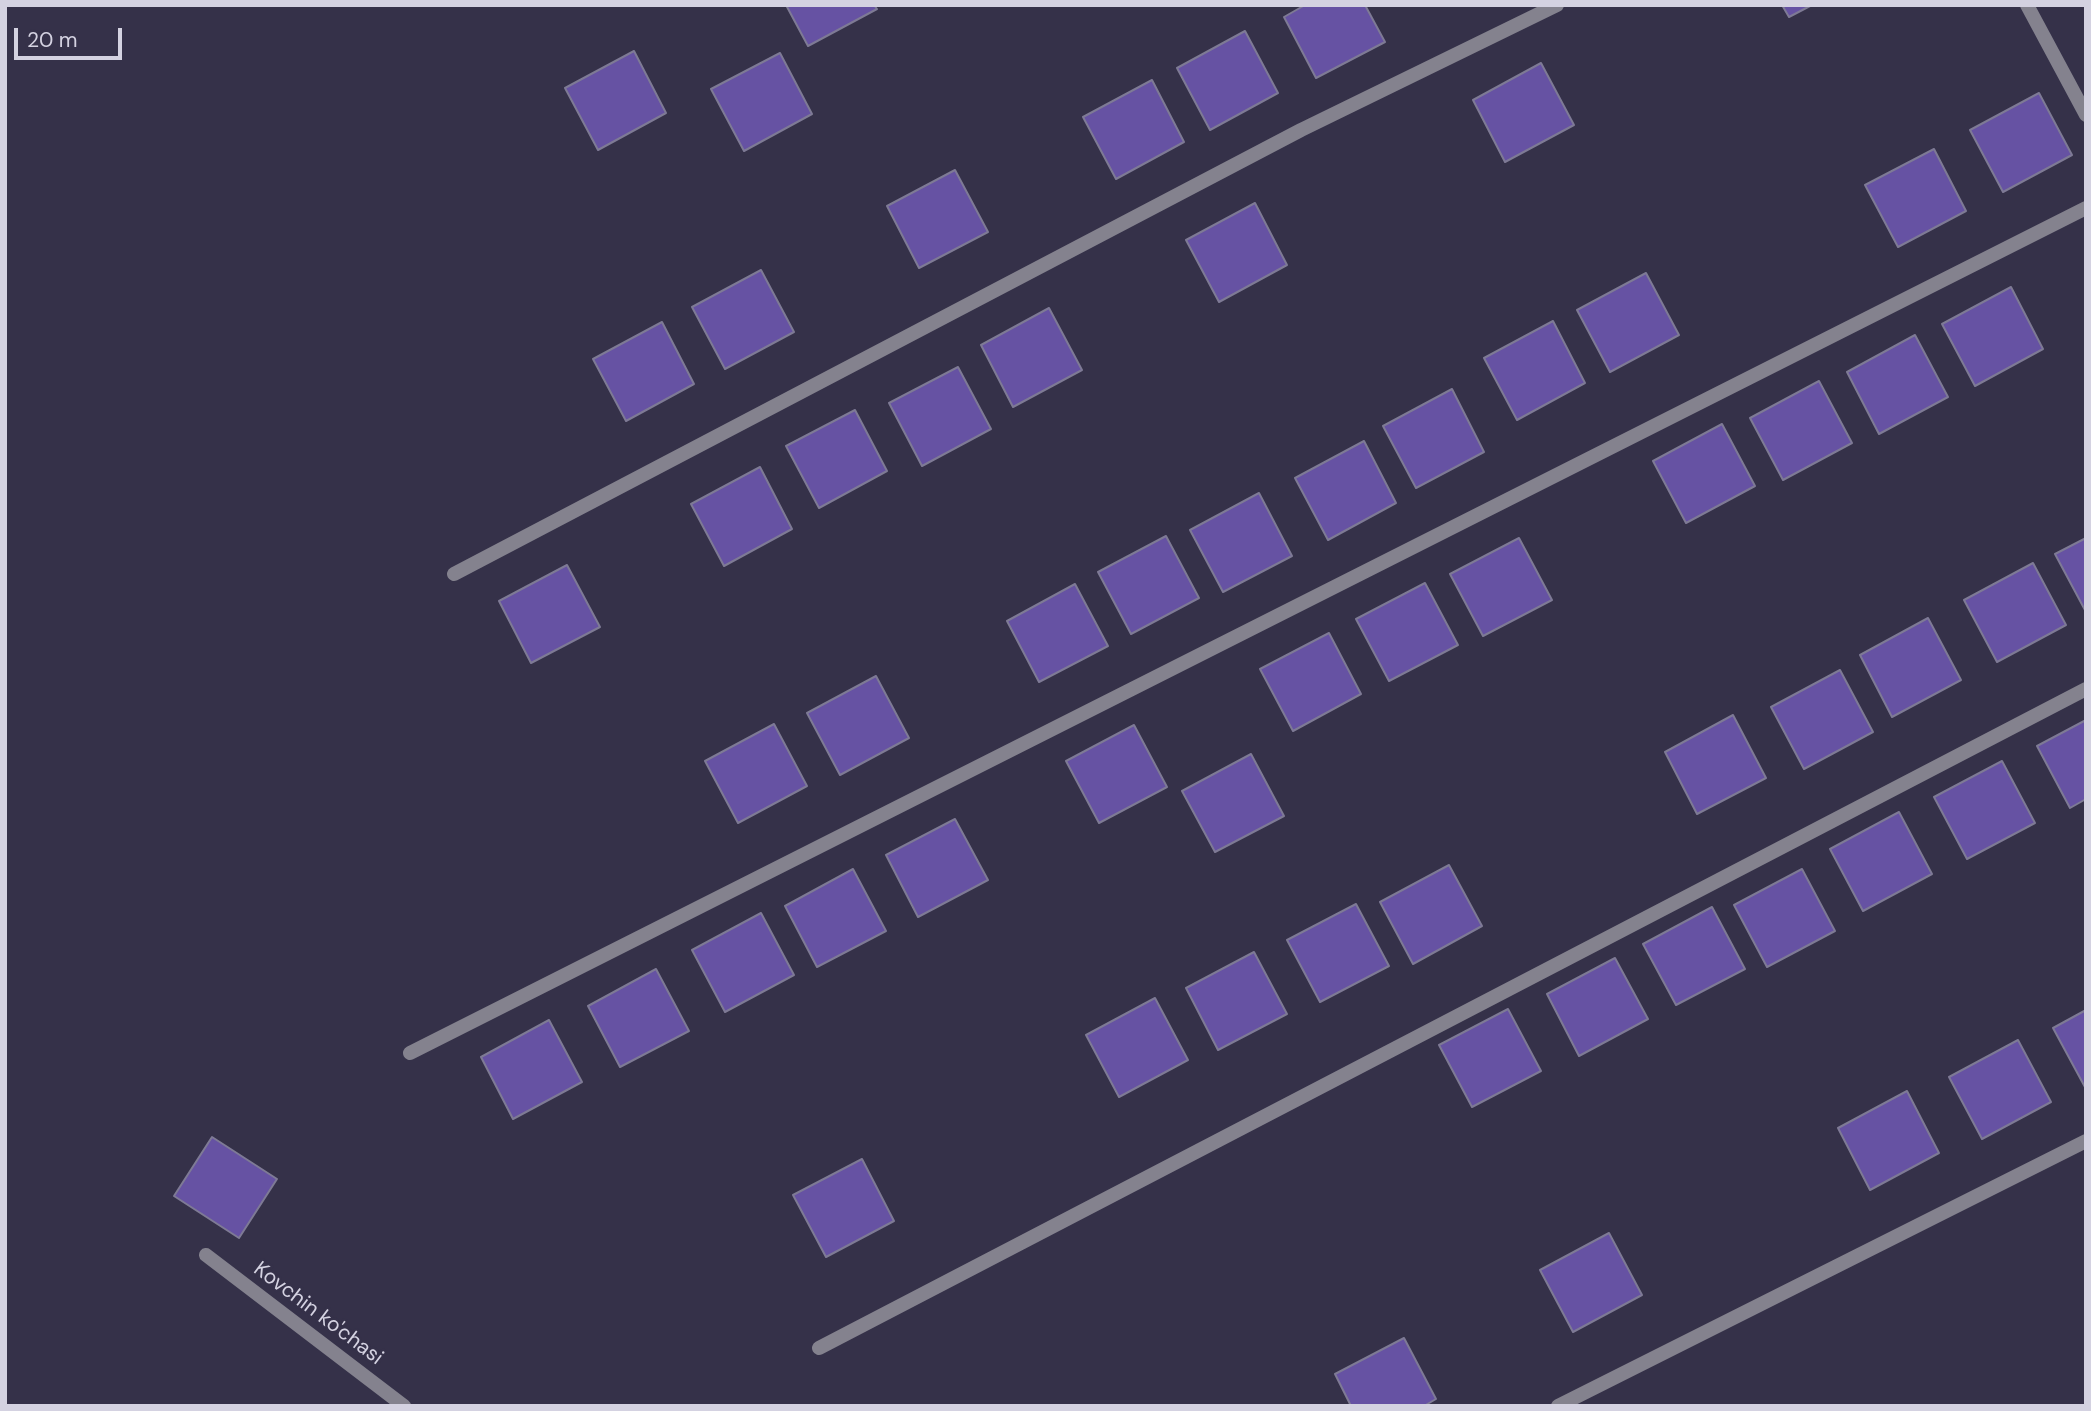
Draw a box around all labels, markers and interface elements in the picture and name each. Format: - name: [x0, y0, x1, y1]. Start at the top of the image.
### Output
- scale bar: [18, 14, 126, 58]
- text: 20 m: [27, 26, 78, 54]
- street label: Kovchin ko'chasi: [248, 1257, 388, 1371]

